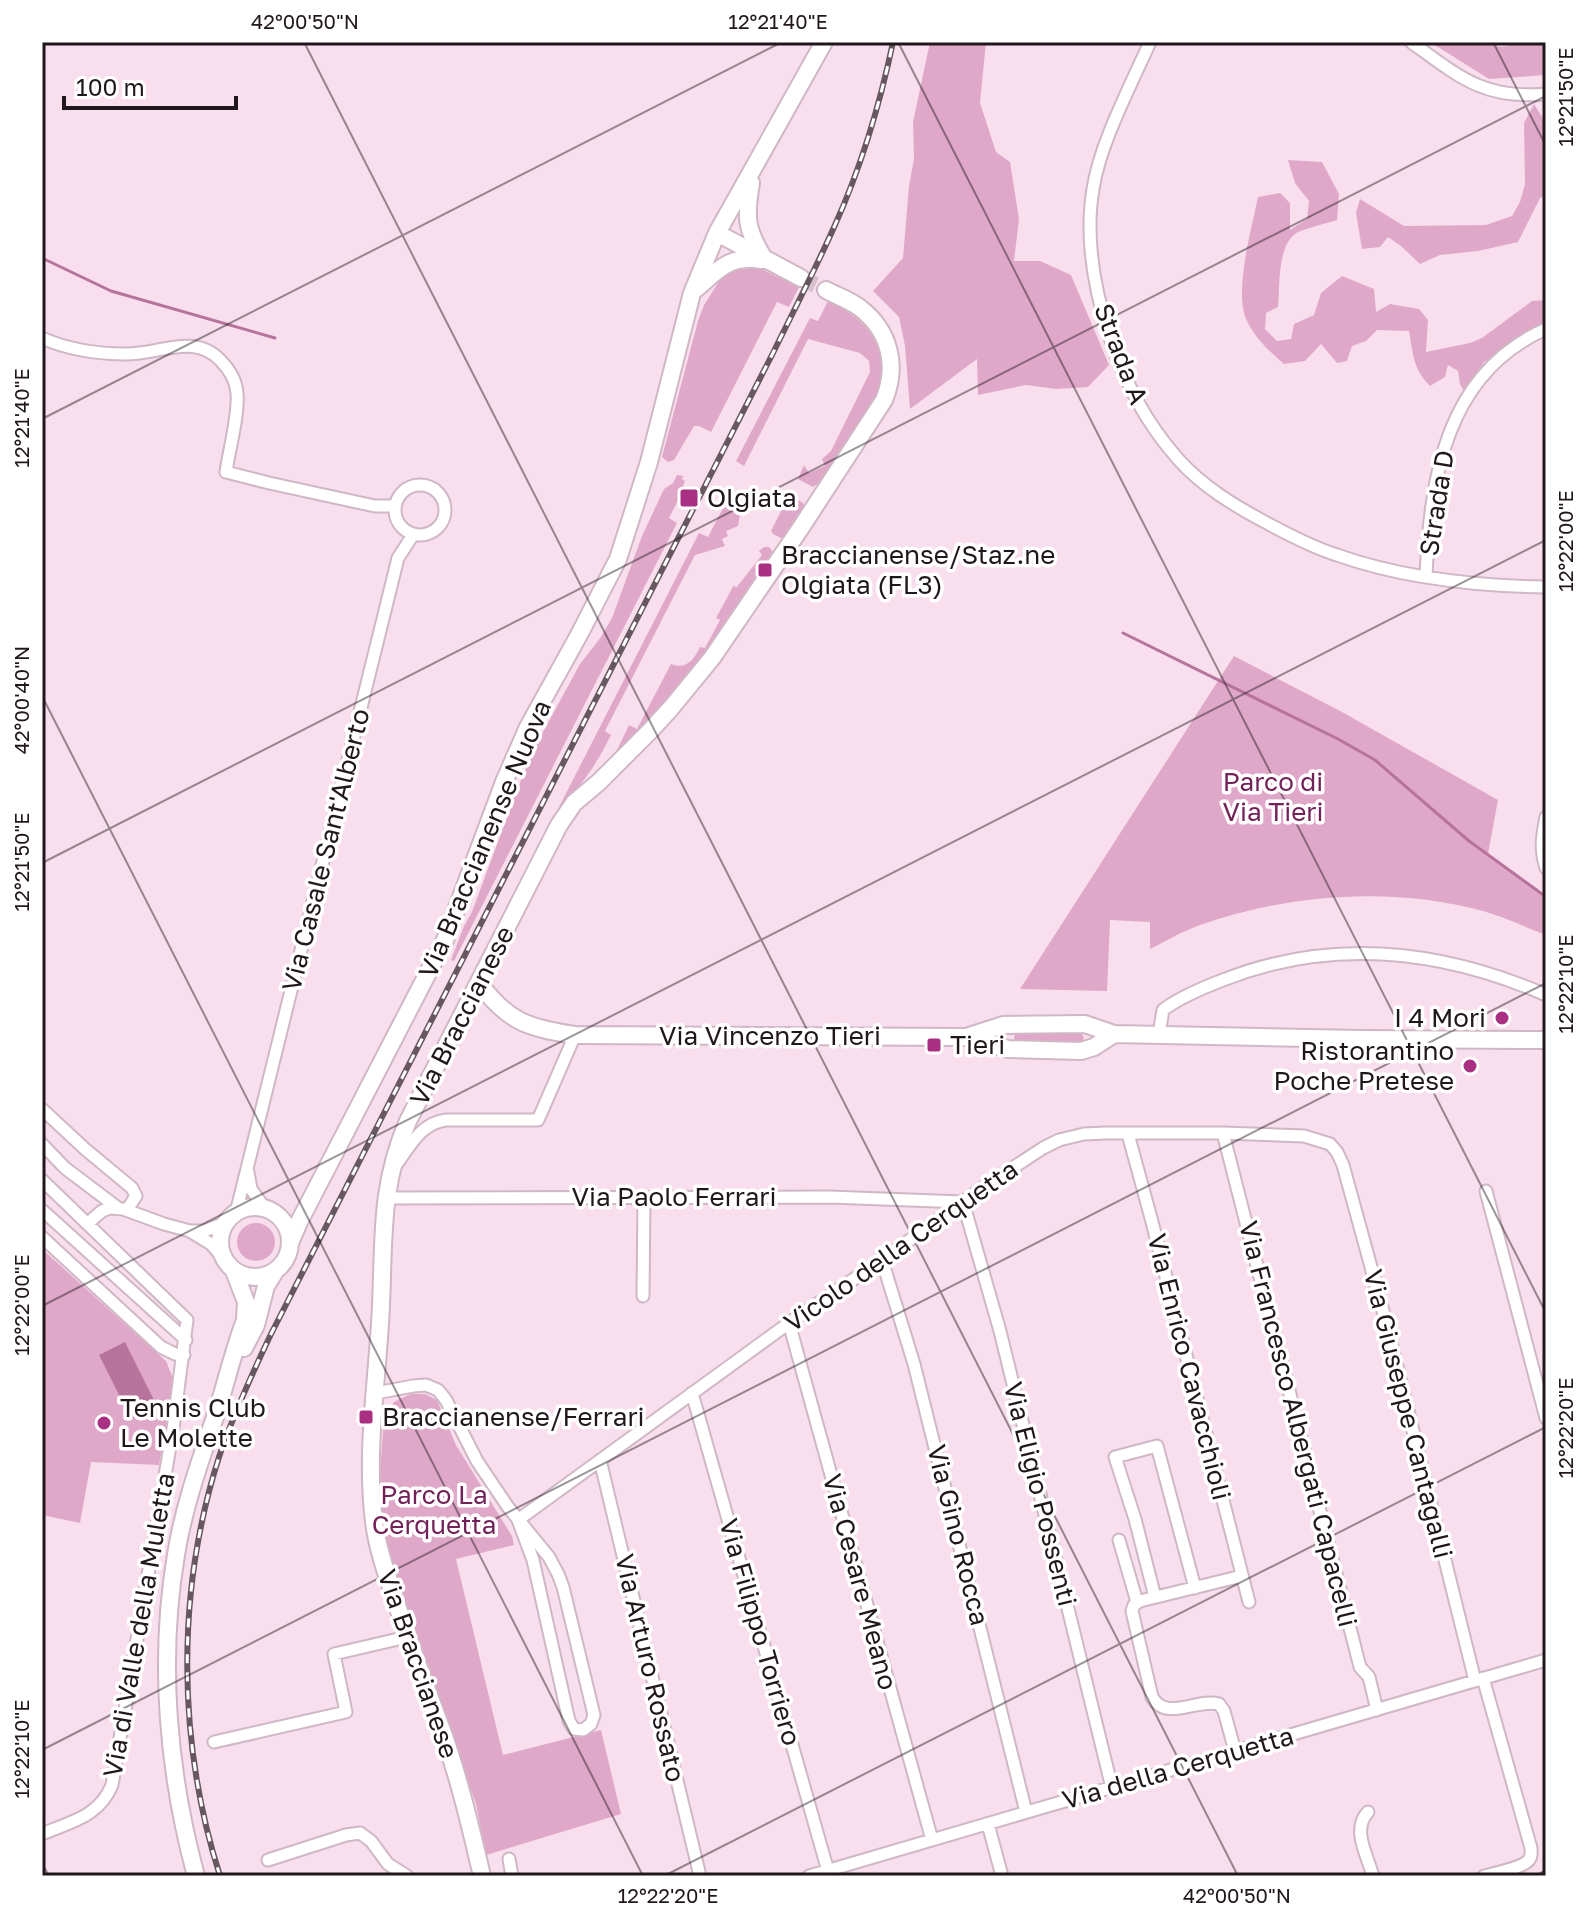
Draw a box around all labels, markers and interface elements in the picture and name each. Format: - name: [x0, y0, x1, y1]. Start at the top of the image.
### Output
- text: 42°00'50"N: [251, 9, 359, 33]
- text: 12°21'40"E: [728, 9, 828, 33]
- text: 12°21'50"E: [1553, 48, 1577, 146]
- scale bar: [64, 60, 236, 110]
- text: 100 m: [76, 72, 145, 101]
- street label: Strada A: [1088, 299, 1155, 409]
- text: 12°21'40"E: [9, 368, 33, 468]
- street label: Strada D: [1413, 448, 1460, 558]
- place label: Olgiata: [707, 482, 797, 513]
- marker: Olgiata: [678, 487, 700, 509]
- text: 12°22'00"E: [1553, 490, 1577, 592]
- place label: Braccianense/Staz.ne Olgiata (FL3): [781, 539, 1055, 600]
- marker: Braccianense/Staz.ne Olgiata (FL3): [756, 561, 774, 579]
- text: 42°00'40"N: [9, 646, 33, 754]
- street label: Via Braccianense Nuova: [412, 695, 557, 982]
- street label: Via Casale Sant'Alberto: [275, 705, 376, 995]
- park label: Parco di Via Tieri: [1223, 766, 1323, 827]
- text: 12°21'50"E: [9, 813, 33, 911]
- street label: Via Braccianese: [403, 921, 520, 1111]
- text: 12°22'10"E: [1553, 935, 1577, 1033]
- place label: I 4 Mori: [1394, 1002, 1486, 1033]
- marker: I 4 Mori: [1493, 1009, 1511, 1027]
- street label: Via Vincenzo Tieri: [659, 1020, 881, 1051]
- place label: Tieri: [950, 1029, 1005, 1060]
- place label: Ristorantino Poche Pretese: [1274, 1035, 1454, 1096]
- marker: Tieri: [925, 1036, 943, 1054]
- marker: Ristorantino Poche Pretese: [1461, 1057, 1479, 1075]
- street label: Vicolo della Cerquetta: [778, 1153, 1023, 1338]
- street label: Via Paolo Ferrari: [572, 1181, 776, 1212]
- street label: Via Francesco Albergati Capacelli: [1233, 1218, 1364, 1630]
- street label: Via Enrico Cavacchioli: [1141, 1231, 1238, 1503]
- text: 12°22'00"E: [9, 1254, 33, 1356]
- street label: Via Giuseppe Cantagalli: [1358, 1266, 1459, 1561]
- text: 12°22'20"E: [1553, 1378, 1577, 1478]
- street label: Via Eligio Possenti: [998, 1379, 1083, 1609]
- place label: Tennis Club Le Molette: [120, 1392, 266, 1453]
- place label: Braccianense/Ferrari: [382, 1401, 645, 1432]
- marker: Braccianense/Ferrari: [357, 1408, 375, 1426]
- marker: Tennis Club Le Molette: [95, 1414, 113, 1432]
- street label: Via Gino Rocca: [921, 1441, 996, 1628]
- street label: Via di Valle della Muletta: [96, 1470, 181, 1780]
- street label: Via Cesare Meano: [817, 1471, 904, 1693]
- park label: Parco La Cerquetta: [372, 1479, 496, 1540]
- street label: Via Filippo Torriero: [713, 1515, 808, 1749]
- street label: Via Arturo Rossato: [609, 1551, 692, 1785]
- street label: Via Braccianese: [372, 1565, 465, 1762]
- text: 12°22'10"E: [9, 1700, 33, 1798]
- street label: Via della Cerquetta: [1059, 1720, 1297, 1815]
- text: 12°22'20"E: [618, 1883, 718, 1907]
- text: 42°00'50"N: [1183, 1883, 1291, 1907]

